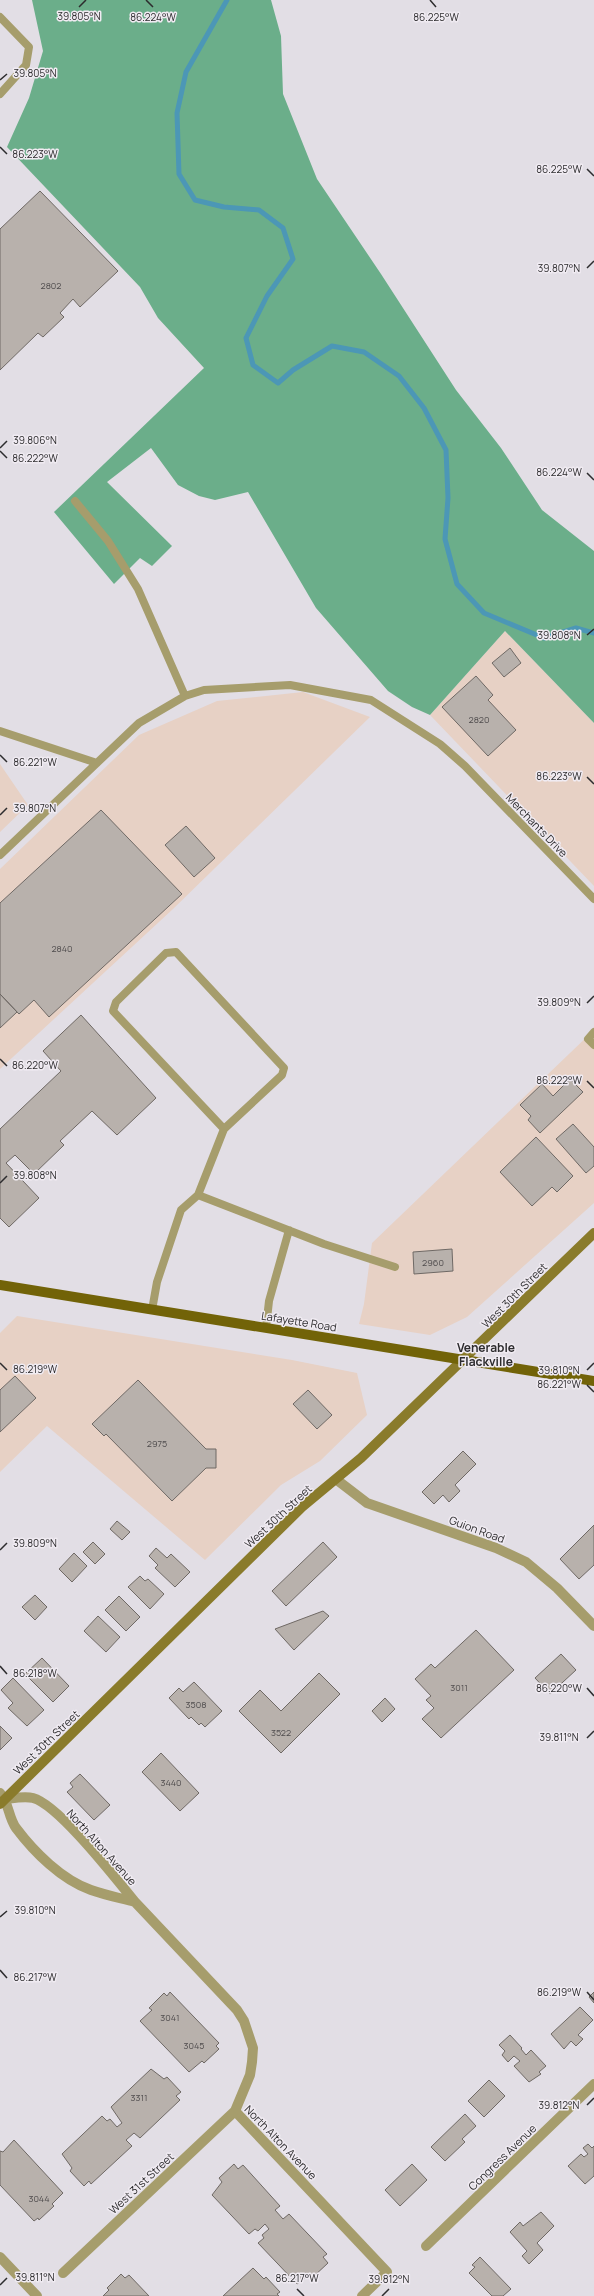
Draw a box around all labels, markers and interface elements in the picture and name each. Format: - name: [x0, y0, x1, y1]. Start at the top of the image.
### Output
- text: 39.805°N: [57, 9, 101, 23]
- text: 86.224°W: [130, 10, 176, 24]
- text: 86.225°W: [413, 10, 459, 24]
- text: 39.805°N: [13, 66, 57, 80]
- text: 86.223°W: [12, 147, 58, 161]
- text: 86.225°W: [536, 162, 582, 176]
- text: 39.807°N: [538, 261, 580, 275]
- house number: 2802: [41, 279, 61, 292]
- text: 39.806°N: [13, 433, 57, 447]
- text: 86.222°W: [12, 451, 58, 465]
- text: 86.224°W: [536, 465, 582, 479]
- text: 39.808°N: [537, 628, 581, 642]
- house number: 2820: [469, 713, 489, 726]
- text: 86.221°W: [13, 755, 57, 769]
- text: 86.223°W: [536, 769, 582, 783]
- street label: Merchants Drive: [503, 790, 572, 860]
- text: 39.807°N: [14, 801, 56, 815]
- house number: 2840: [51, 942, 73, 955]
- text: 39.809°N: [537, 995, 581, 1009]
- text: 86.220°W: [12, 1058, 59, 1072]
- text: 86.222°W: [536, 1073, 582, 1087]
- text: 39.808°N: [13, 1168, 57, 1182]
- house number: 2960: [422, 1256, 444, 1269]
- street label: West 30th Street: [478, 1259, 550, 1331]
- street label: Lafayette Road: [260, 1308, 338, 1334]
- district label: Venerable Flackville: [457, 1339, 515, 1370]
- text: 86.219°W: [13, 1362, 58, 1376]
- text: 39.810°N: [538, 1363, 580, 1377]
- text: 86.221°W: [537, 1377, 581, 1391]
- house number: 2975: [147, 1437, 167, 1450]
- street label: West 30th Street: [241, 1481, 315, 1551]
- street label: Guion Road: [447, 1512, 507, 1546]
- text: 39.809°N: [13, 1536, 57, 1550]
- text: 86.218°W: [13, 1666, 58, 1680]
- house number: 3011: [450, 1681, 468, 1694]
- text: 86.220°W: [536, 1681, 583, 1695]
- house number: 3508: [186, 1698, 206, 1711]
- street label: West 30th Street: [10, 1706, 82, 1778]
- house number: 3522: [271, 1726, 291, 1739]
- text: 39.811°N: [539, 1730, 579, 1744]
- house number: 3440: [160, 1776, 182, 1789]
- street label: North Alton Avenue: [64, 1806, 141, 1889]
- text: 39.810°N: [14, 1903, 56, 1917]
- text: 86.217°W: [13, 1970, 57, 1984]
- text: 86.219°W: [537, 1985, 582, 1999]
- house number: 3041: [160, 2011, 180, 2024]
- house number: 3045: [184, 2039, 204, 2052]
- house number: 3311: [131, 2091, 147, 2104]
- text: 39.812°N: [539, 2098, 580, 2112]
- street label: North Alton Avenue: [242, 2102, 321, 2183]
- street label: Congress Avenue: [465, 2120, 540, 2193]
- street label: West 31st Street: [105, 2149, 177, 2217]
- house number: 3044: [28, 2192, 50, 2205]
- text: 39.811°N: [15, 2270, 55, 2284]
- text: 86.217°W: [275, 2271, 319, 2285]
- text: 39.812°N: [369, 2272, 410, 2286]

